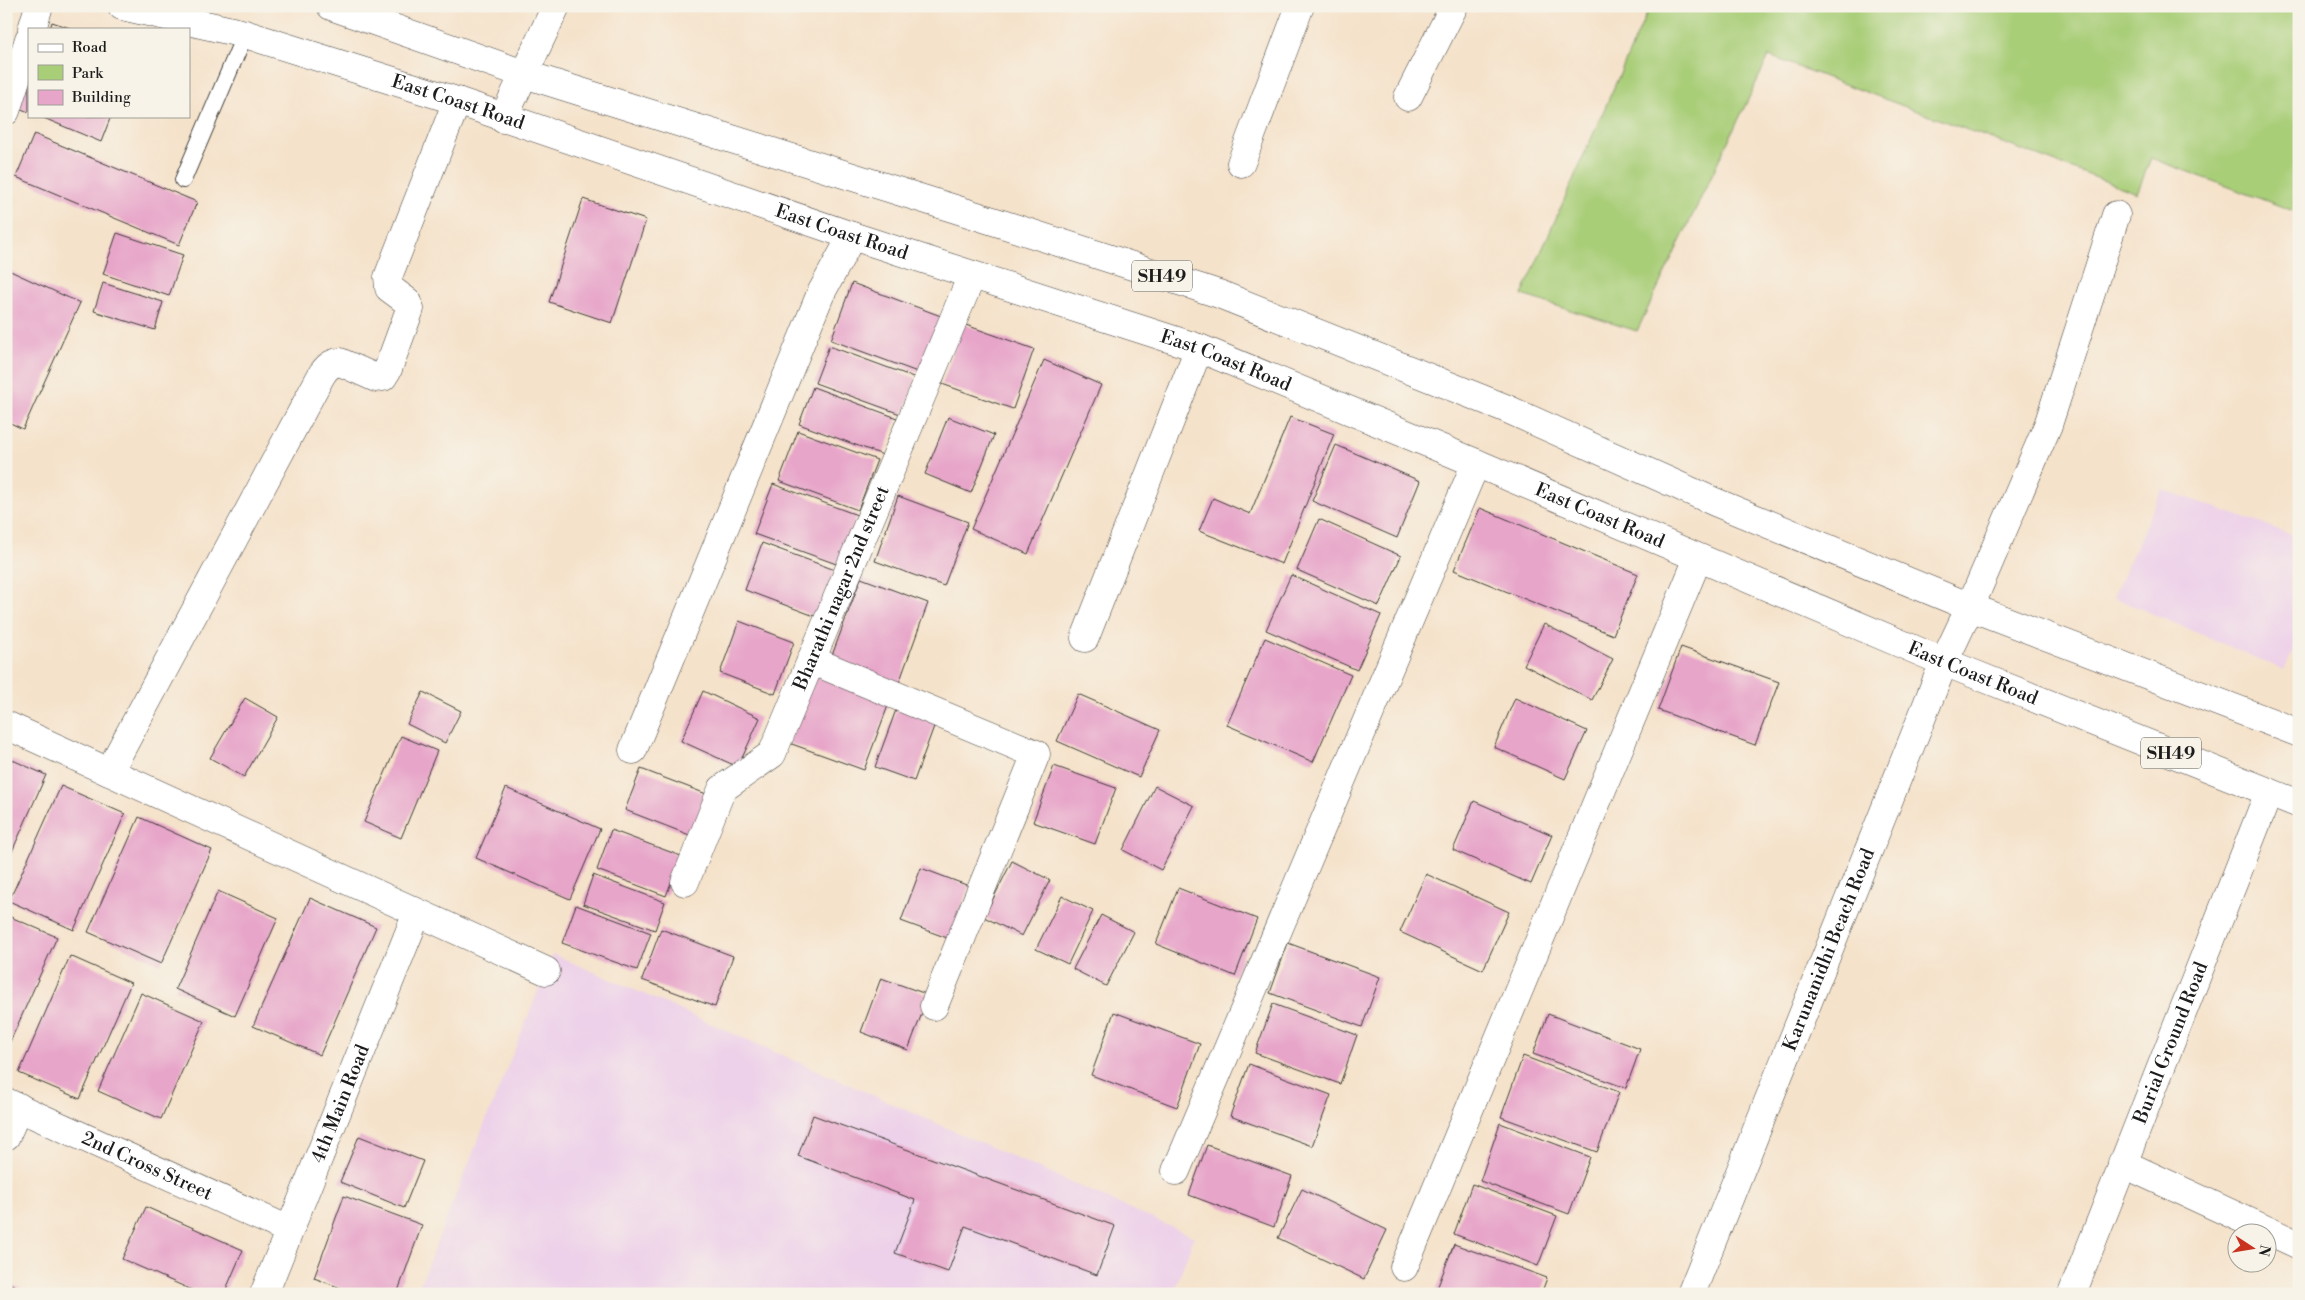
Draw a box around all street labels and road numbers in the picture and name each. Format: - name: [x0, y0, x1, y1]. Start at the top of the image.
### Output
- street label: East Coast Road: [389, 69, 528, 135]
- street label: East Coast Road: [772, 199, 911, 265]
- road number: SH49: [1132, 260, 1192, 292]
- street label: East Coast Road: [1157, 324, 1295, 397]
- street label: East Coast Road: [1531, 478, 1668, 554]
- street label: Bharathi nagar 2nd street: [788, 482, 895, 695]
- street label: East Coast Road: [1904, 636, 2042, 710]
- road number: SH49: [2141, 738, 2201, 768]
- street label: Karunanidhi Beach Road: [1778, 845, 1880, 1054]
- street label: Burial Ground Road: [2128, 958, 2213, 1128]
- street label: 4th Main Road: [306, 1041, 375, 1167]
- street label: 2nd Cross Street: [78, 1126, 217, 1206]

